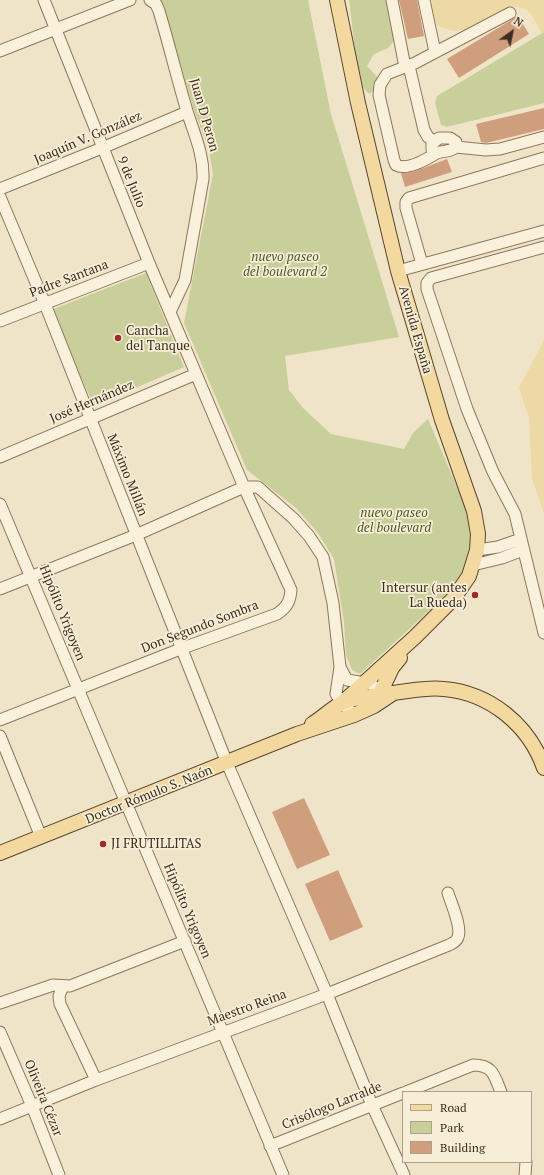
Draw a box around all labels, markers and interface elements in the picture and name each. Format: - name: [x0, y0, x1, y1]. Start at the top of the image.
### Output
- north arrow: [492, 12, 532, 52]
- text: N: [511, 14, 526, 30]
- street label: Juan D Peron: [186, 77, 222, 153]
- street label: Joaquín V. González: [32, 108, 144, 168]
- street label: 9 de Julio: [114, 154, 148, 210]
- park label: nuevo paseo del boulevard 2: [243, 249, 327, 280]
- street label: Padre Santana: [27, 257, 111, 301]
- street label: Avenida España: [395, 284, 435, 376]
- place label: Cancha del Tanque: [126, 323, 190, 354]
- marker: Cancha del Tanque: [113, 333, 123, 343]
- street label: José Hernández: [48, 377, 136, 427]
- street label: Máximo Millán: [103, 432, 151, 518]
- park label: nuevo paseo del boulevard: [357, 505, 431, 536]
- street label: Hipólito Yrigoyen: [36, 563, 88, 663]
- place label: Intersur (antes La Rueda): [381, 580, 467, 611]
- marker: Intersur (antes La Rueda): [470, 590, 480, 600]
- street label: Don Segundo Sombra: [139, 597, 261, 657]
- street label: Doctor Rómulo S. Naón: [83, 762, 215, 828]
- place label: JI FRUTILLITAS: [111, 836, 202, 852]
- marker: JI FRUTILLITAS: [98, 839, 108, 849]
- street label: Hipólito Yrigoyen: [160, 861, 214, 961]
- street label: Maestro Reina: [205, 986, 289, 1030]
- street label: Oliveira Cézar: [21, 1057, 65, 1139]
- street label: Crisólogo Larralde: [280, 1079, 384, 1133]
- legend: [402, 1091, 532, 1163]
- text: Road: [440, 1100, 467, 1115]
- text: Park: [440, 1120, 464, 1135]
- text: Building: [440, 1140, 485, 1155]

